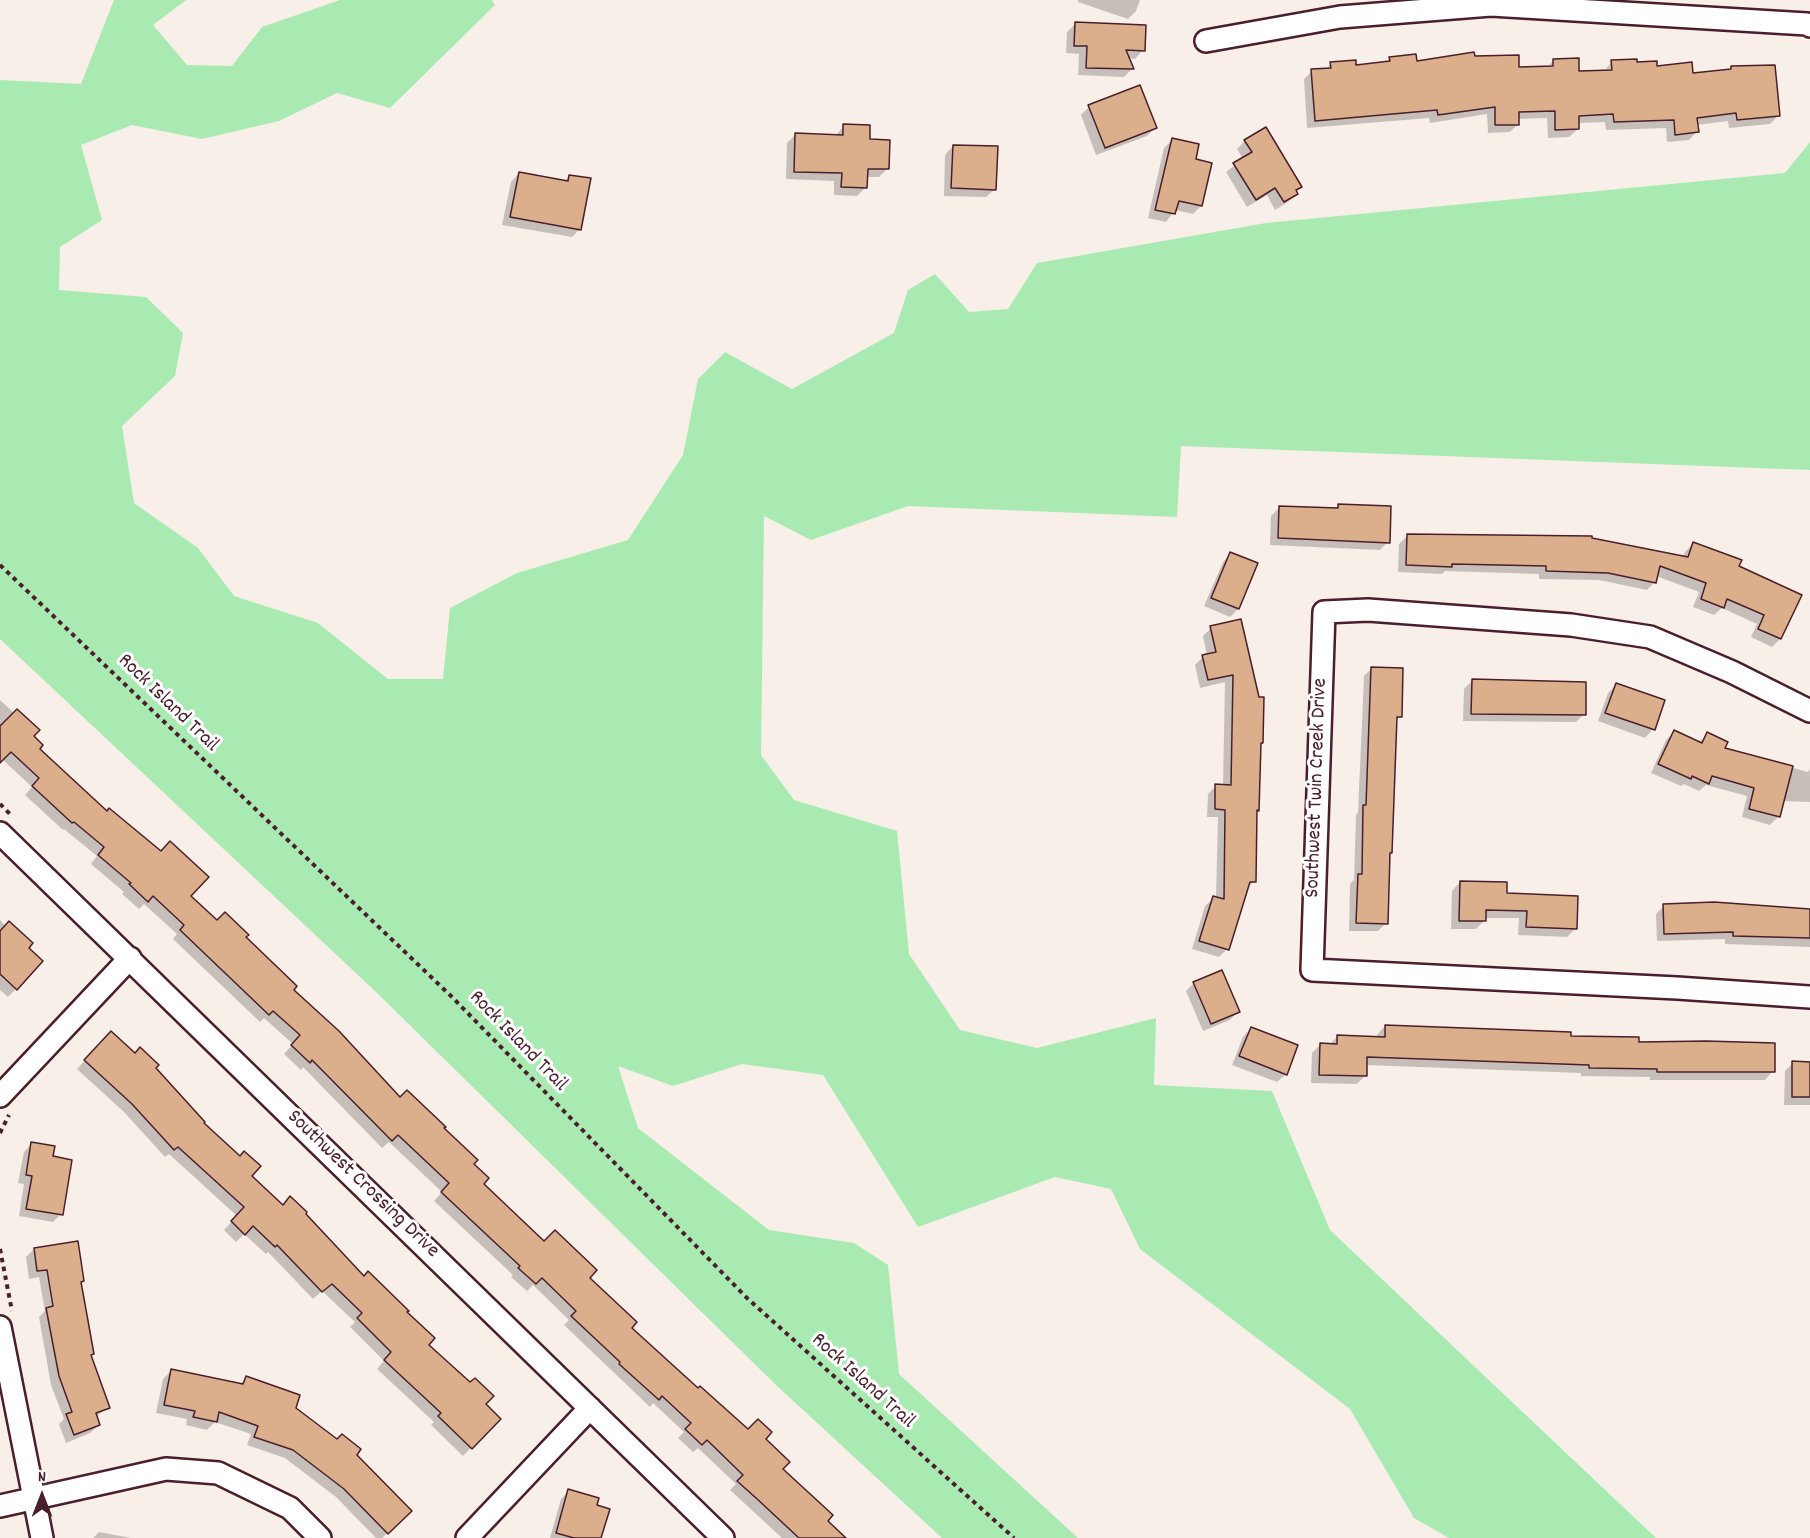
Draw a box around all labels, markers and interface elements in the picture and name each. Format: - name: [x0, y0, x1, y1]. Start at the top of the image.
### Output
- street label: Rock Island Trail: [111, 649, 223, 759]
- street label: Southwest Twin Creek Drive: [1302, 678, 1334, 898]
- street label: Rock Island Trail: [462, 986, 572, 1098]
- street label: Southwest Crossing Drive: [280, 1106, 444, 1264]
- street label: Rock Island Trail: [805, 1329, 919, 1435]
- north arrow: [12, 1466, 72, 1526]
- text: N: [38, 1466, 46, 1489]

